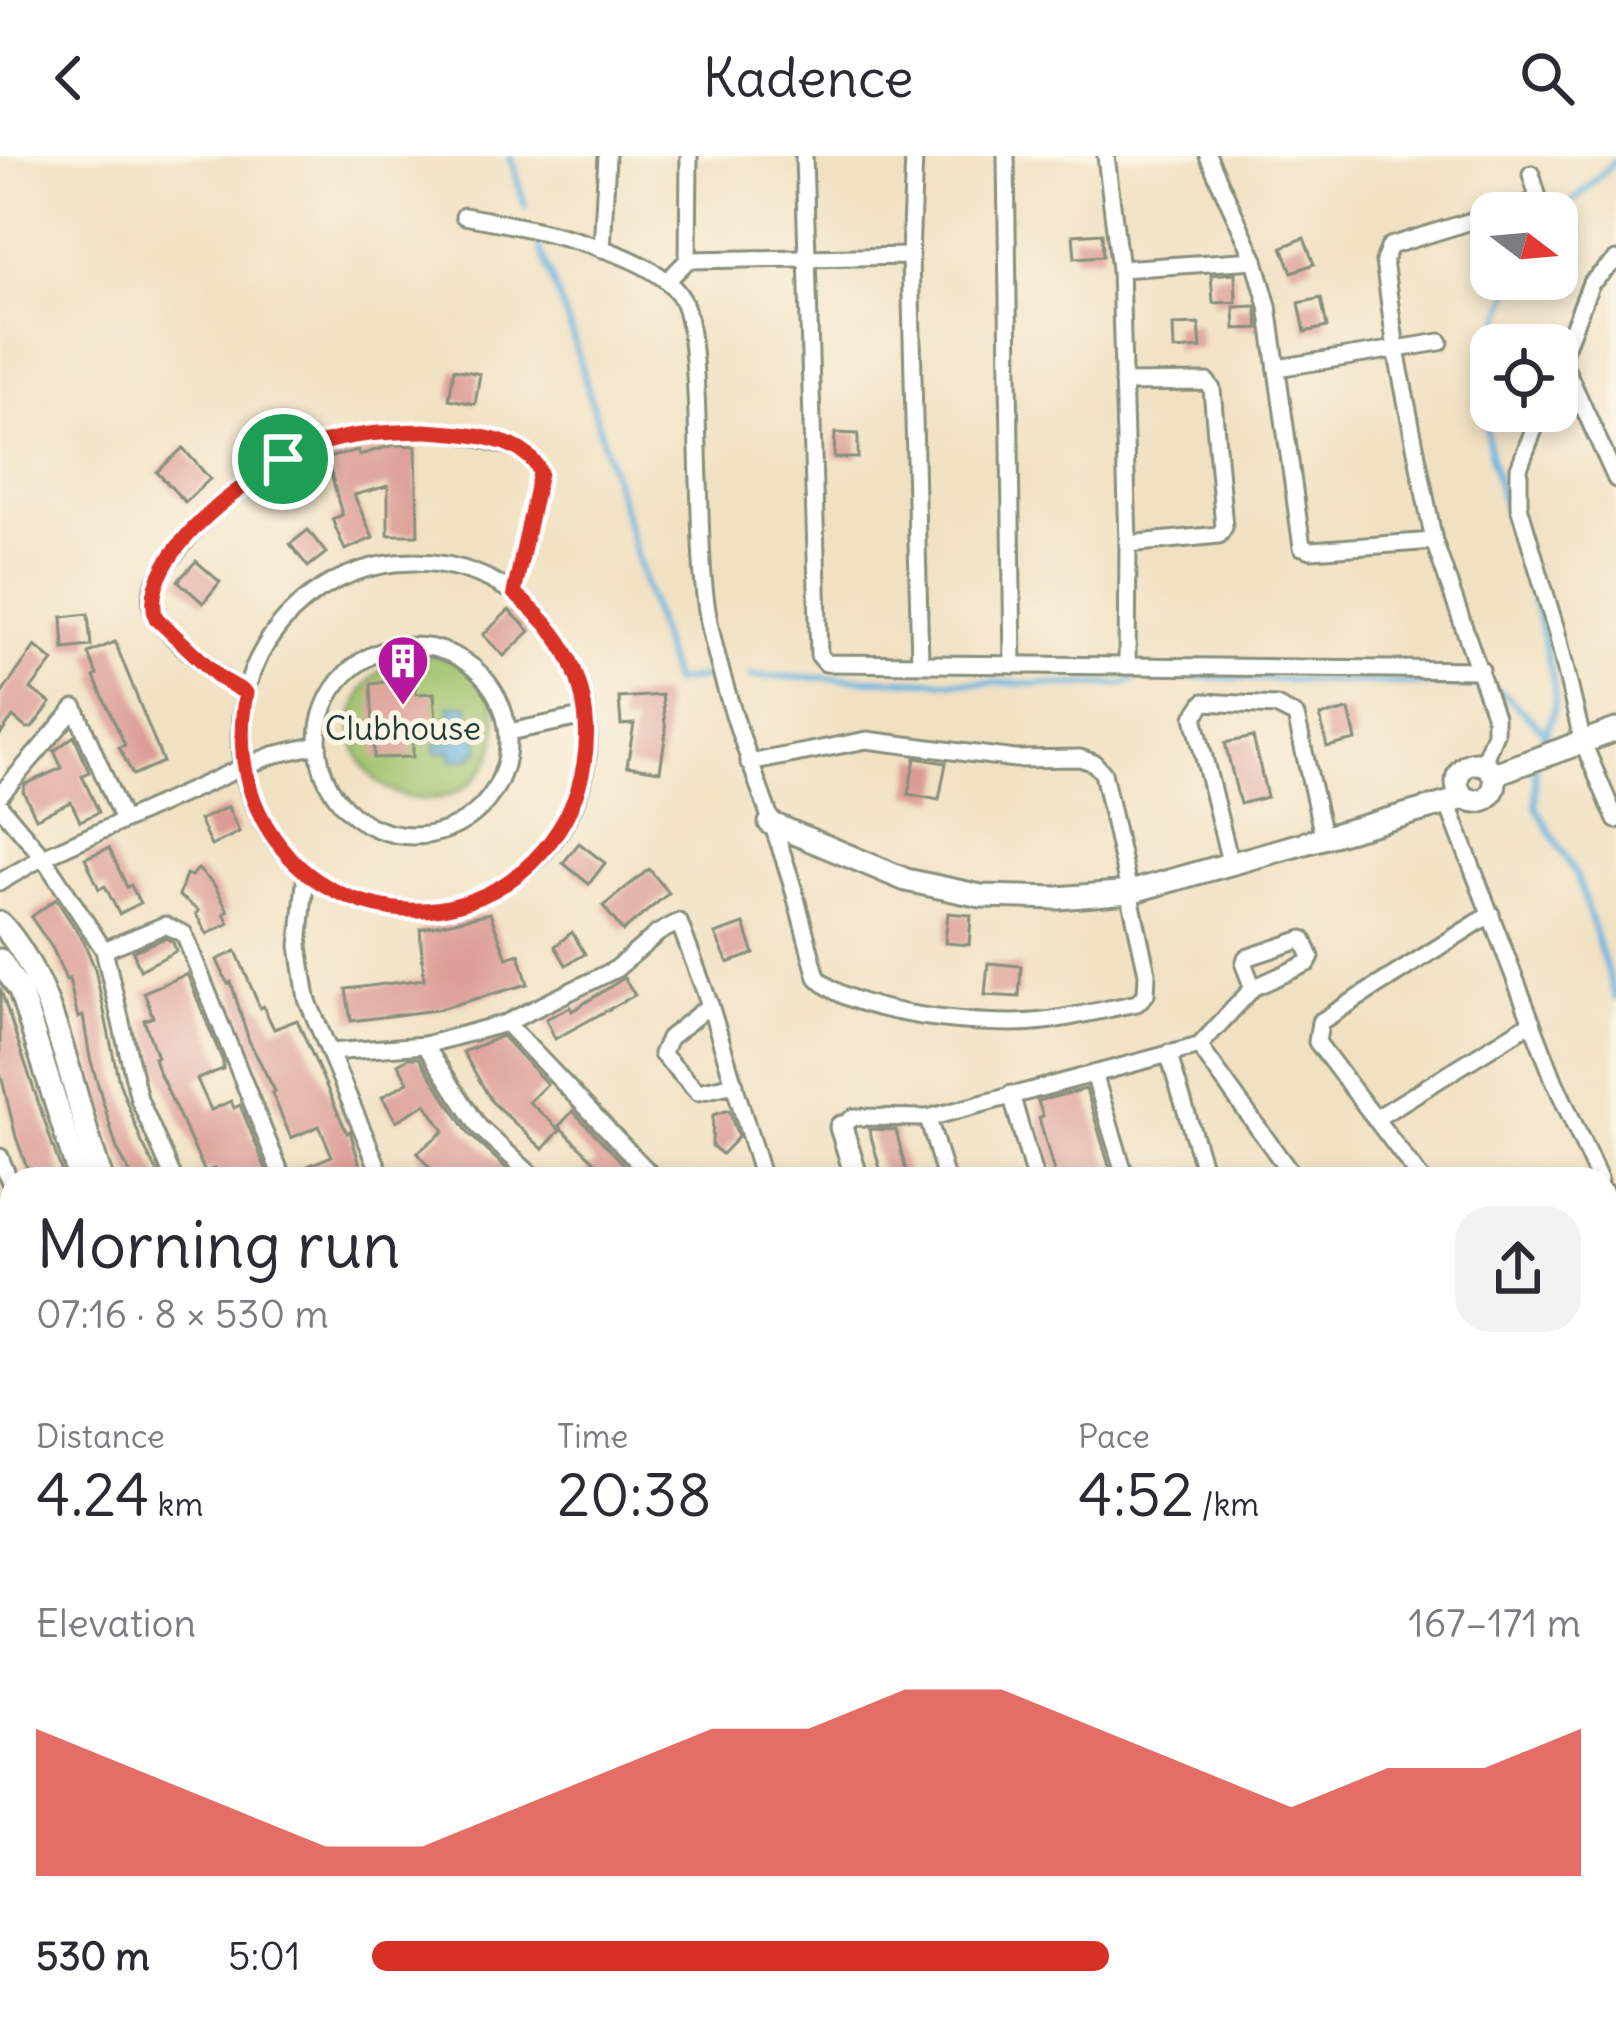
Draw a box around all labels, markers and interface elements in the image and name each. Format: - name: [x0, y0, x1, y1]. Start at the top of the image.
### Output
- text: Kadence: [702, 44, 914, 112]
- icon: back: [36, 45, 102, 111]
- icon: search: [1514, 45, 1580, 111]
- north arrow: [1470, 192, 1578, 300]
- map controls: [1470, 192, 1578, 432]
- button: locate: [1470, 324, 1578, 432]
- pin: [232, 408, 334, 510]
- icon: arrive: [250, 426, 316, 492]
- building icon: Clubhouse: [375, 633, 431, 707]
- place label: Clubhouse: [325, 707, 481, 749]
- text: Morning run: [36, 1203, 400, 1286]
- button: share: [1455, 1206, 1581, 1332]
- text: 07:16 · 8 × 530 m: [36, 1290, 329, 1339]
- text: Distance: [36, 1415, 165, 1457]
- text: Time: [557, 1415, 628, 1457]
- text: Pace: [1078, 1415, 1150, 1457]
- text: 4.24: [36, 1457, 150, 1532]
- text: 20:38: [557, 1457, 712, 1532]
- text: 4:52: [1078, 1457, 1194, 1532]
- text: km: [150, 1483, 203, 1525]
- text: /km: [1194, 1483, 1259, 1525]
- text: Elevation: [36, 1599, 196, 1648]
- text: 167–171 m: [1408, 1599, 1581, 1648]
- text: 530 m: [36, 1932, 150, 1981]
- text: 5:01: [228, 1932, 300, 1981]

